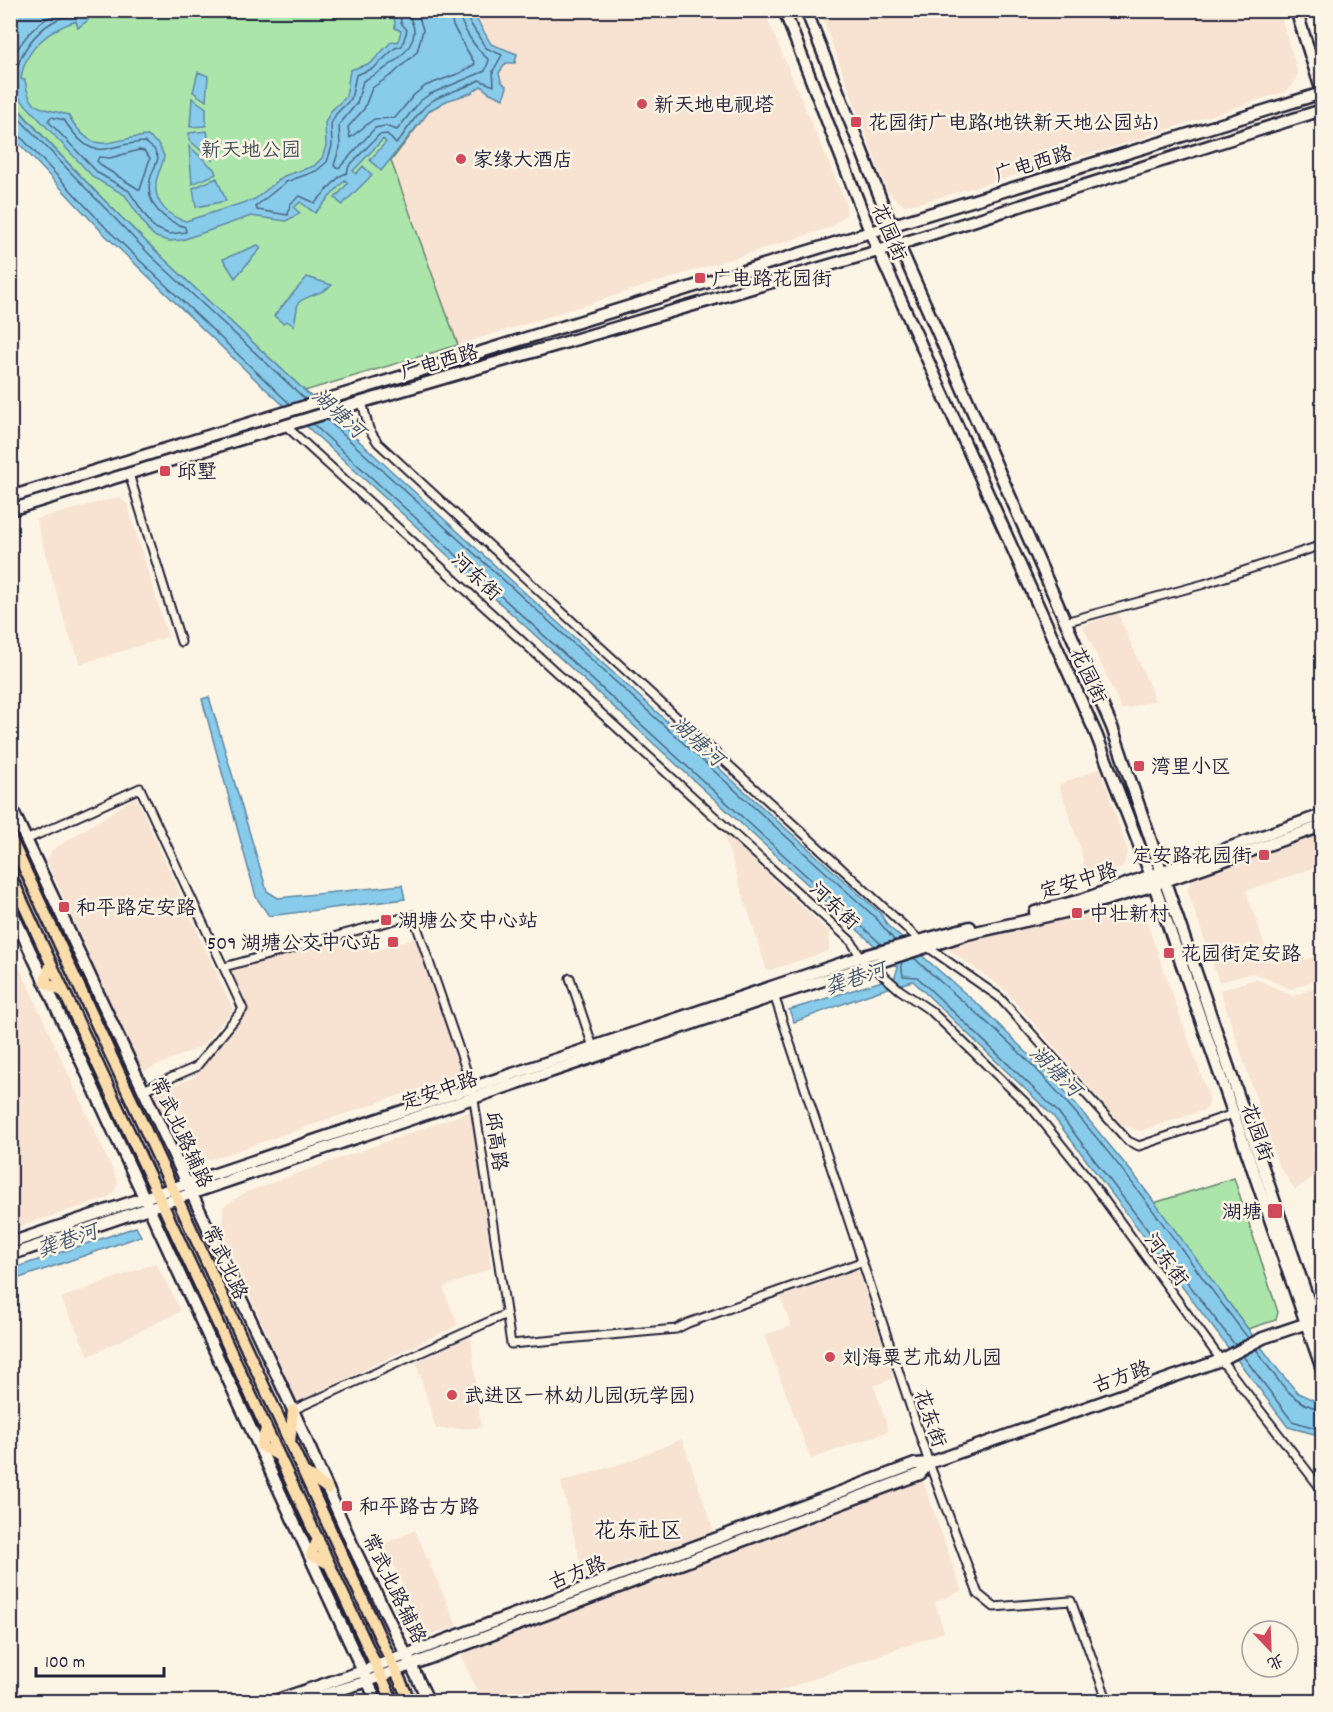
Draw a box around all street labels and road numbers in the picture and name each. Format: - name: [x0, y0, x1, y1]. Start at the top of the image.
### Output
- street label: 广电西路: [992, 140, 1077, 191]
- street label: 花园街: [863, 200, 912, 266]
- street label: 广电西路: [398, 339, 483, 388]
- street label: 河东街: [443, 547, 506, 609]
- street label: 花园街: [1061, 643, 1112, 709]
- street label: 定安中路: [1037, 857, 1122, 908]
- street label: 河东街: [801, 876, 864, 938]
- street label: 定安中路: [398, 1066, 483, 1119]
- street label: 常武北路辅路: [141, 1073, 218, 1194]
- street label: 花园街: [1232, 1100, 1278, 1166]
- street label: 邱高路: [476, 1110, 512, 1174]
- street label: 常武北路: [194, 1221, 253, 1306]
- street label: 河东街: [1136, 1228, 1194, 1293]
- street label: 古方路: [1089, 1356, 1156, 1402]
- street label: 花东街: [905, 1386, 951, 1452]
- street label: 常武北路辅路: [353, 1529, 432, 1650]
- street label: 古方路: [545, 1551, 612, 1599]

